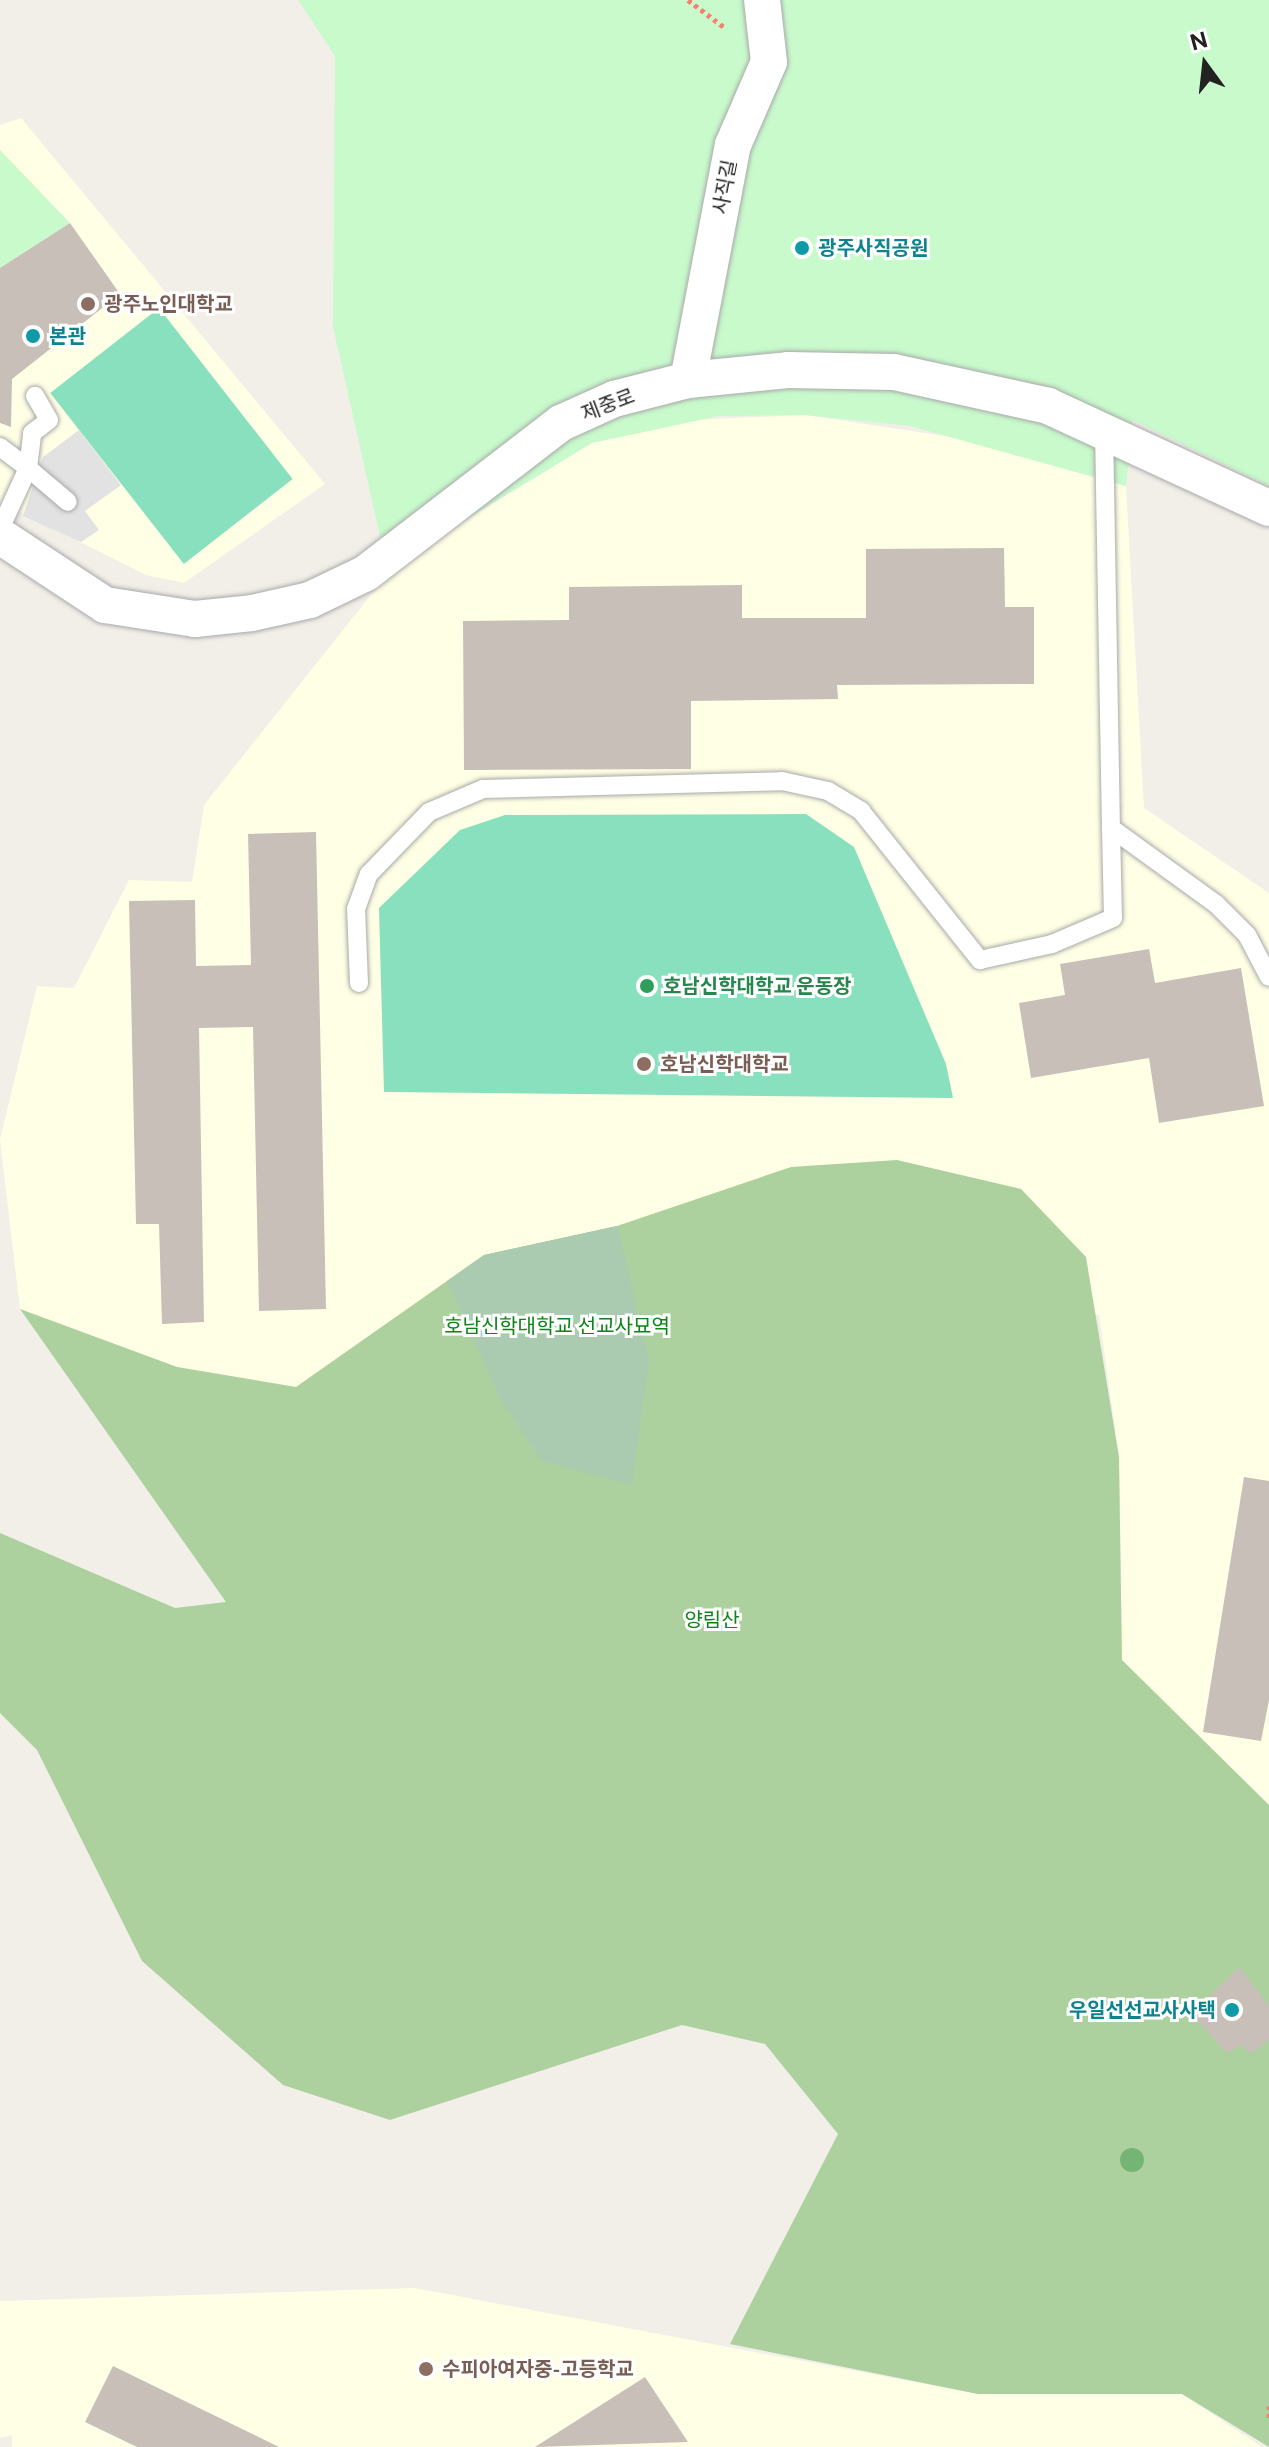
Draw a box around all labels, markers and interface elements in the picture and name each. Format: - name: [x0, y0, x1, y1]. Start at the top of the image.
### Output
- north arrow: [1165, 24, 1245, 104]
- text: N: [1187, 26, 1210, 56]
- street label: 사직길: [708, 158, 742, 216]
- place label: 광주사직공원: [818, 236, 928, 260]
- marker: 광주사직공원: [793, 239, 811, 257]
- place label: 광주노인대학교: [104, 292, 233, 316]
- marker: 광주노인대학교: [79, 295, 97, 313]
- place label: 본관: [49, 324, 86, 348]
- marker: 본관: [24, 327, 42, 345]
- street label: 제중로: [578, 384, 638, 426]
- place label: 호남신학대학교 운동장: [663, 974, 852, 998]
- marker: 호남신학대학교 운동장: [638, 977, 656, 995]
- place label: 호남신학대학교: [660, 1052, 789, 1076]
- marker: 호남신학대학교: [635, 1055, 653, 1073]
- park label: 호남신학대학교 선교사묘역: [444, 1314, 670, 1338]
- park label: 양림산: [684, 1608, 740, 1632]
- place label: 우일선선교사사택: [1069, 1998, 1216, 2022]
- marker: 우일선선교사사택: [1223, 2001, 1241, 2019]
- place label: 수피아여자중-고등학교: [442, 2357, 634, 2381]
- marker: 수피아여자중-고등학교: [417, 2360, 435, 2378]

